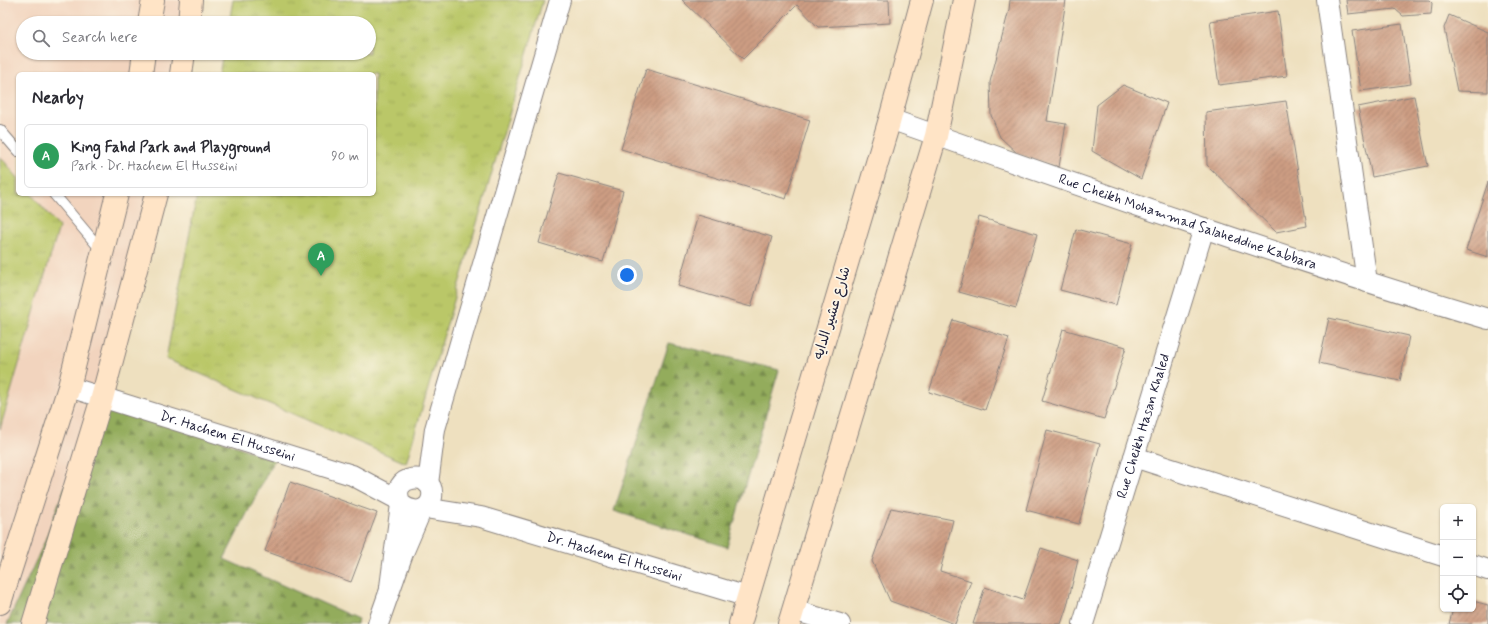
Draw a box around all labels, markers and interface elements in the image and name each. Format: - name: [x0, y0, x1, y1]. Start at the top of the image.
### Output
- search box: [16, 16, 376, 60]
- icon: search: [30, 27, 52, 49]
- text: Search here: [62, 28, 138, 48]
- text: Nearby: [32, 87, 84, 109]
- text: King Fahd Park and Playground: [71, 138, 271, 158]
- text: A: [42, 148, 50, 165]
- text: 90 m: [331, 148, 359, 165]
- text: Park · Dr. Hachem El Husseini: [71, 158, 237, 175]
- street label: Rue Cheikh Mohammad Salaheddine Kabbara: [1056, 170, 1319, 274]
- pin: A: [308, 243, 334, 276]
- street label: شارع عشير الدايه: [809, 264, 855, 362]
- your location: [617, 265, 637, 285]
- street label: Rue Cheikh Hasan Khaled: [1113, 351, 1174, 501]
- street label: Dr. Hachem El Husseini: [158, 407, 297, 466]
- map controls: [1440, 504, 1476, 612]
- button: +: [1440, 504, 1476, 540]
- street label: Dr. Hachem El Husseini: [544, 528, 684, 586]
- button: −: [1440, 540, 1476, 576]
- button: locate: [1440, 576, 1476, 612]

